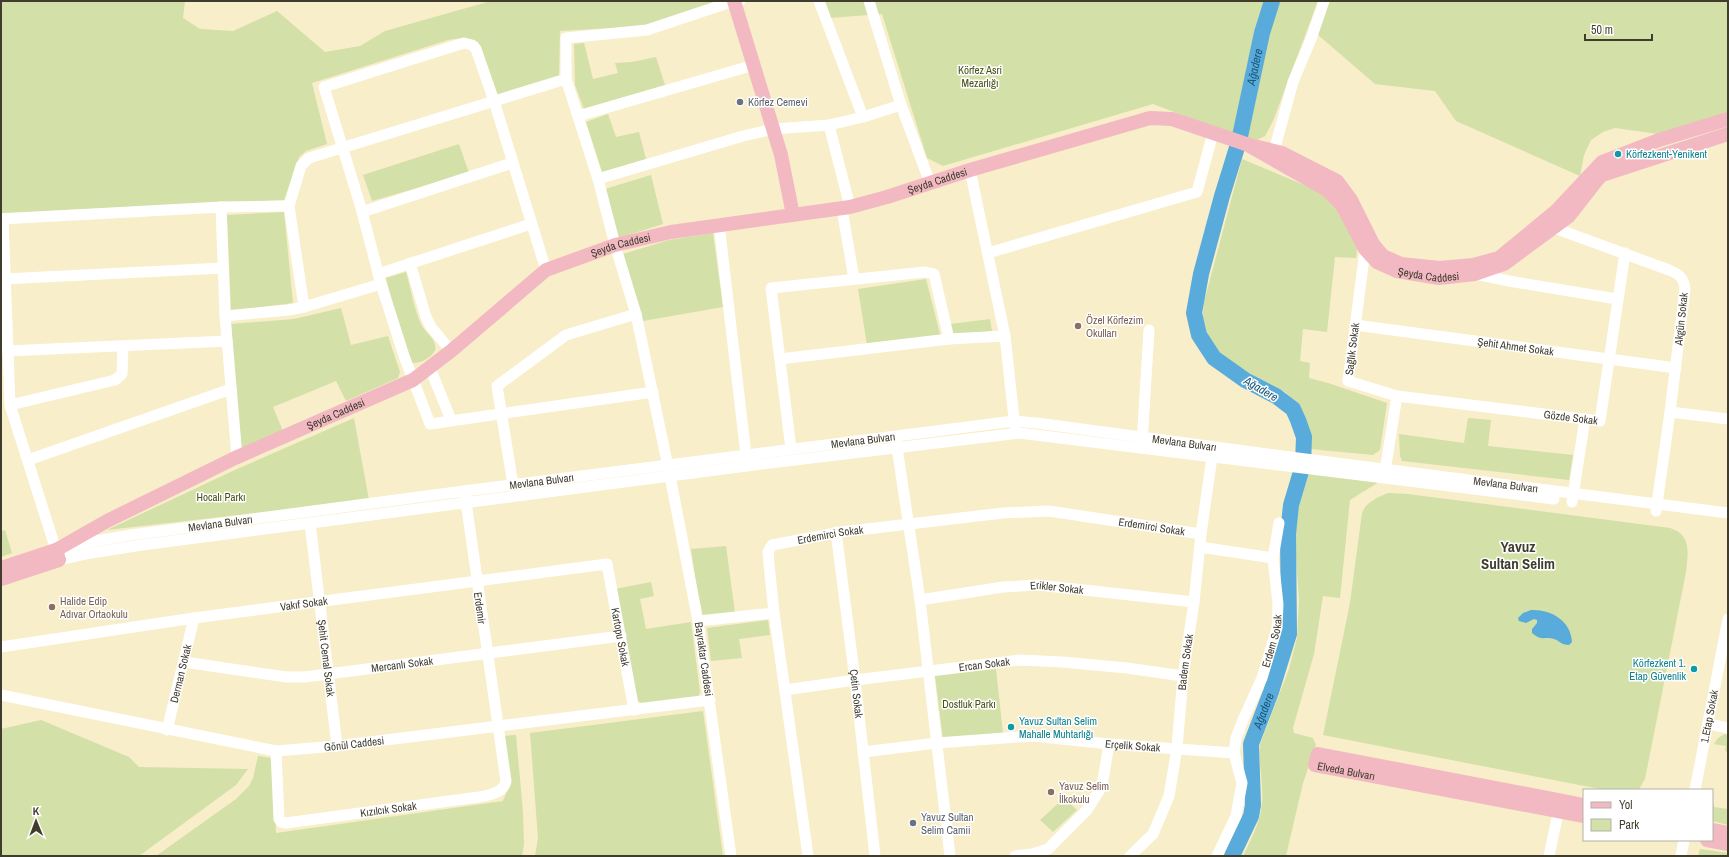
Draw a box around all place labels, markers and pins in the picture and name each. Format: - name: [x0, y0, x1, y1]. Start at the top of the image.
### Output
- place label: Körfez Cemevi: [748, 95, 808, 109]
- marker: Körfez Cemevi: [735, 97, 745, 107]
- place label: Körfezkent-Yenikent: [1626, 147, 1708, 161]
- marker: Körfezkent-Yenikent: [1613, 149, 1623, 159]
- place label: Özel Körfezim Okulları: [1086, 313, 1143, 340]
- marker: Özel Körfezim Okulları: [1073, 321, 1083, 331]
- place label: Halide Edip Adıvar Ortaokulu: [59, 594, 128, 621]
- marker: Halide Edip Adıvar Ortaokulu: [47, 602, 57, 612]
- place label: Körfezkent 1. Etap Güvenlik: [1629, 656, 1686, 683]
- marker: Körfezkent 1. Etap Güvenlik: [1689, 664, 1699, 674]
- place label: Yavuz Sultan Selim Mahalle Muhtarlığı: [1019, 714, 1097, 741]
- marker: Yavuz Sultan Selim Mahalle Muhtarlığı: [1006, 722, 1016, 732]
- place label: Yavuz Selim İlkokulu: [1059, 779, 1109, 806]
- marker: Yavuz Selim İlkokulu: [1046, 787, 1056, 797]
- place label: Yavuz Sultan Selim Camii: [921, 810, 974, 837]
- marker: Yavuz Sultan Selim Camii: [908, 818, 918, 828]

